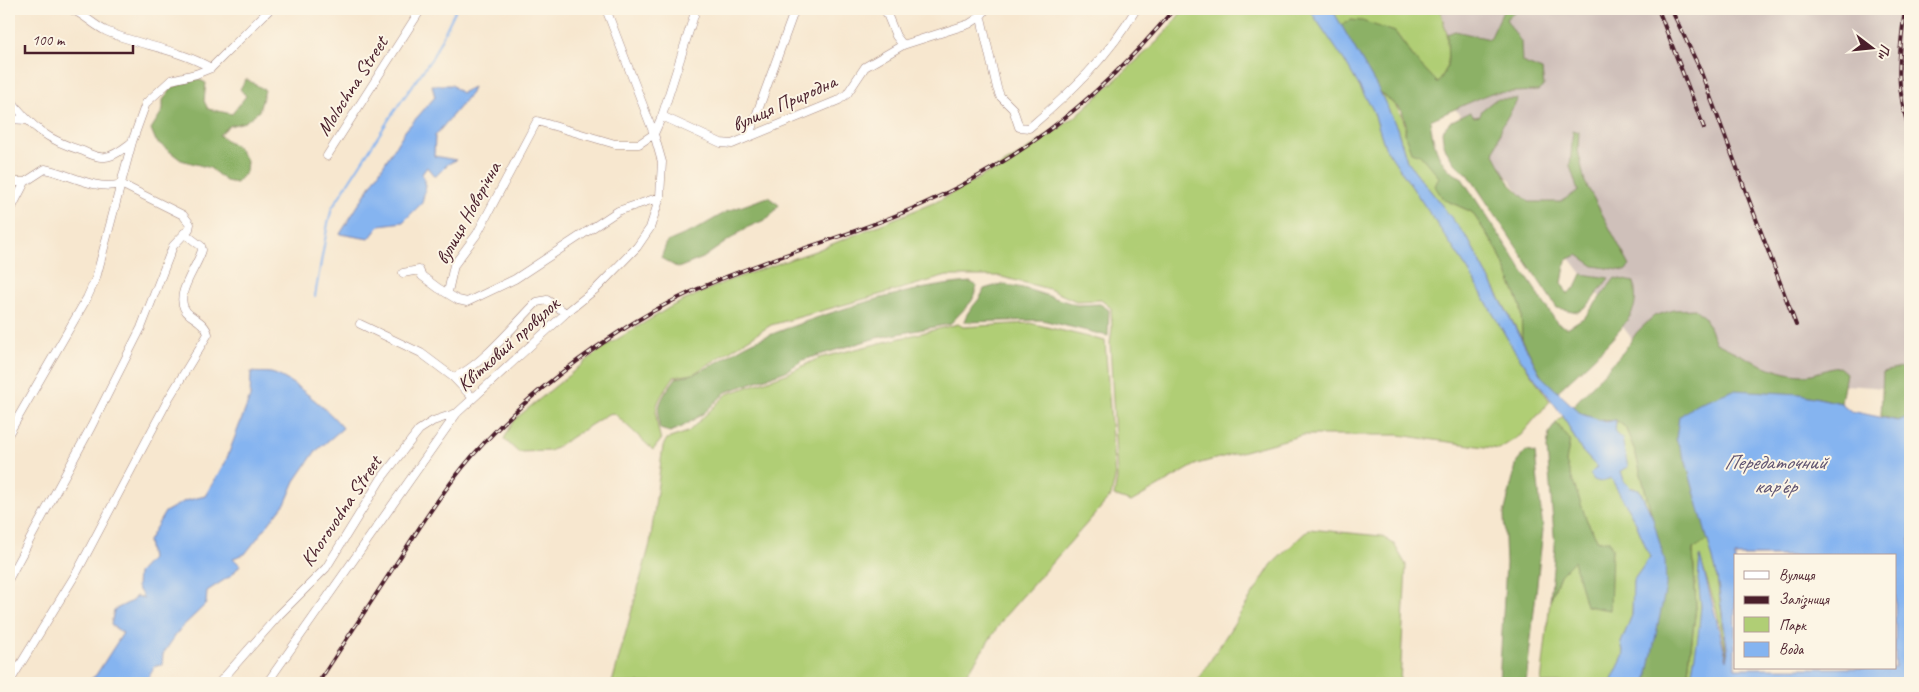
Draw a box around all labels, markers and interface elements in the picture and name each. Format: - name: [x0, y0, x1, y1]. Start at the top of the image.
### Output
- scale bar: [25, 22, 132, 54]
- north arrow: [1846, 22, 1896, 72]
- street label: Molochna Street: [311, 30, 395, 140]
- text: 100 m: [32, 31, 66, 50]
- text: Пн: [1874, 42, 1894, 62]
- street label: вулиця Природна: [728, 68, 842, 137]
- street label: вулиця Новорічна: [430, 156, 507, 269]
- street label: Квітковий провулок: [452, 290, 566, 397]
- street label: Khorovodna Street: [295, 449, 388, 571]
- water label: Передаточний кар'єр: [1724, 449, 1830, 499]
- legend: [1734, 554, 1896, 670]
- text: Вулиця: [1779, 566, 1816, 585]
- text: Залізниця: [1779, 590, 1830, 609]
- text: Парк: [1779, 616, 1807, 635]
- text: Вода: [1779, 640, 1804, 659]

